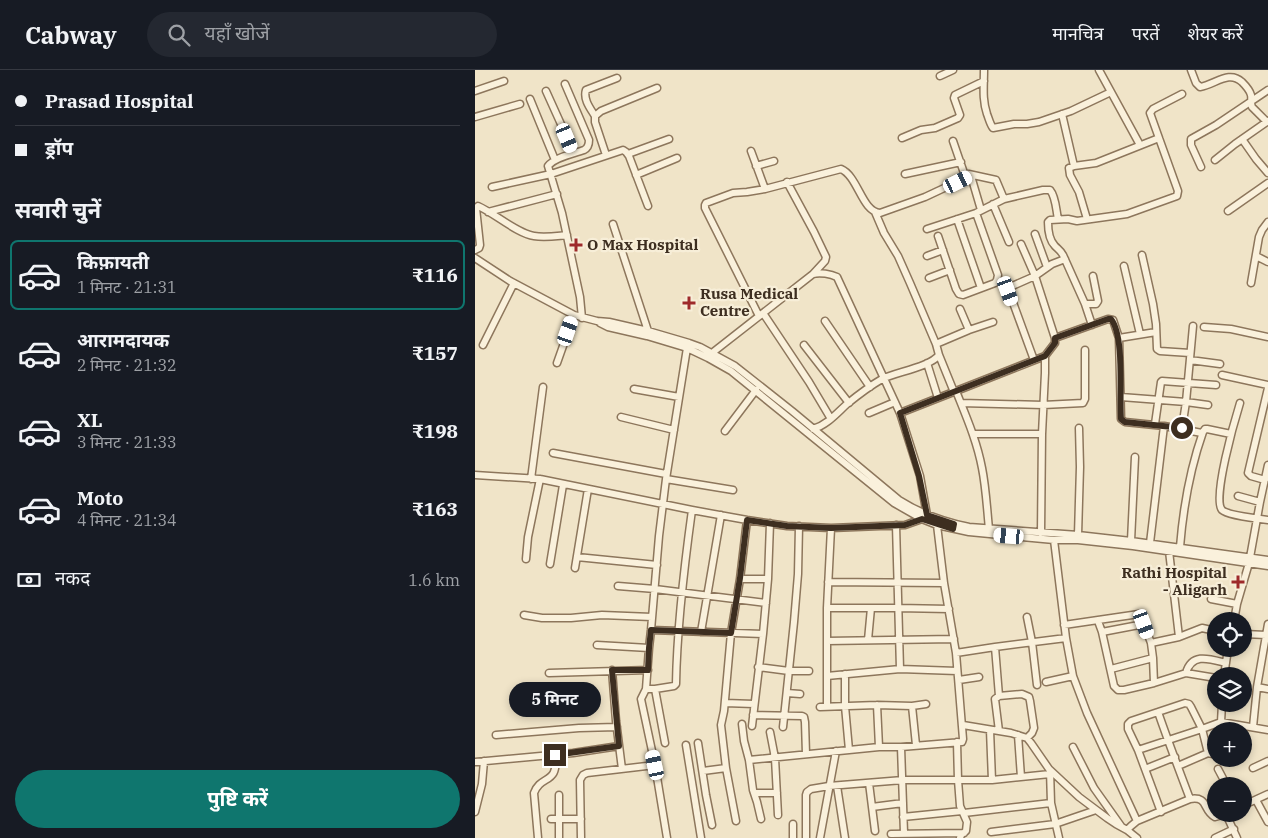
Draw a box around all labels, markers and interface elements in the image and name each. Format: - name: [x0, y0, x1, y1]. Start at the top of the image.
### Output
- search box: [147, 12, 497, 57]
- text: Cabway: [25, 19, 117, 51]
- icon: search: [165, 21, 193, 49]
- text: यहाँ खोजें: [205, 21, 270, 45]
- text: मानचित्र: [1052, 22, 1104, 45]
- text: परतें: [1132, 22, 1160, 45]
- text: शेयर करें: [1188, 22, 1243, 45]
- text: Prasad Hospital: [45, 89, 194, 113]
- car: [554, 121, 579, 155]
- text: ड्रॉप: [45, 136, 73, 160]
- car: [941, 169, 974, 195]
- text: सवारी चुनें: [15, 195, 101, 224]
- place label: O Max Hospital: [587, 235, 698, 254]
- marker: O Max Hospital: [569, 238, 583, 252]
- text: किफ़ायती: [77, 250, 149, 274]
- icon: car: [17, 253, 62, 298]
- text: ₹116: [412, 263, 458, 287]
- car: [995, 274, 1020, 308]
- text: 1 मिनट · 21:31: [77, 277, 177, 297]
- place label: Rusa Medical Centre: [700, 284, 798, 320]
- marker: Rusa Medical Centre: [682, 296, 696, 310]
- car: [556, 314, 579, 348]
- text: आरामदायक: [77, 328, 169, 352]
- icon: car: [17, 331, 62, 376]
- text: ₹157: [412, 341, 458, 365]
- text: 2 मिनट · 21:32: [77, 355, 177, 375]
- text: XL: [77, 408, 103, 432]
- icon: car: [17, 409, 62, 454]
- route start: [1171, 417, 1193, 439]
- text: ₹198: [412, 419, 458, 443]
- text: 3 मिनट · 21:33: [77, 432, 177, 452]
- text: Moto: [77, 486, 123, 510]
- icon: car: [17, 487, 62, 532]
- text: ₹163: [412, 497, 458, 521]
- text: 4 मिनट · 21:34: [77, 510, 177, 530]
- car: [993, 527, 1024, 545]
- place label: Rathi Hospital - Aligarh: [1121, 563, 1227, 599]
- icon: cash: [15, 566, 43, 594]
- text: नकद: [55, 566, 90, 590]
- text: 1.6 km: [408, 570, 460, 590]
- marker: Rathi Hospital - Aligarh: [1231, 575, 1245, 589]
- car: [1131, 607, 1156, 641]
- map controls: [1207, 612, 1252, 822]
- button: locate: [1207, 612, 1252, 657]
- button: layers: [1207, 667, 1252, 712]
- callout: 5 मिनट: [509, 682, 601, 718]
- text: 5 मिनट: [532, 689, 578, 709]
- button: +: [1207, 722, 1252, 767]
- route end: [544, 744, 566, 766]
- car: [644, 749, 665, 781]
- button: पुष्टि करें: [15, 770, 460, 828]
- button: −: [1207, 777, 1252, 822]

